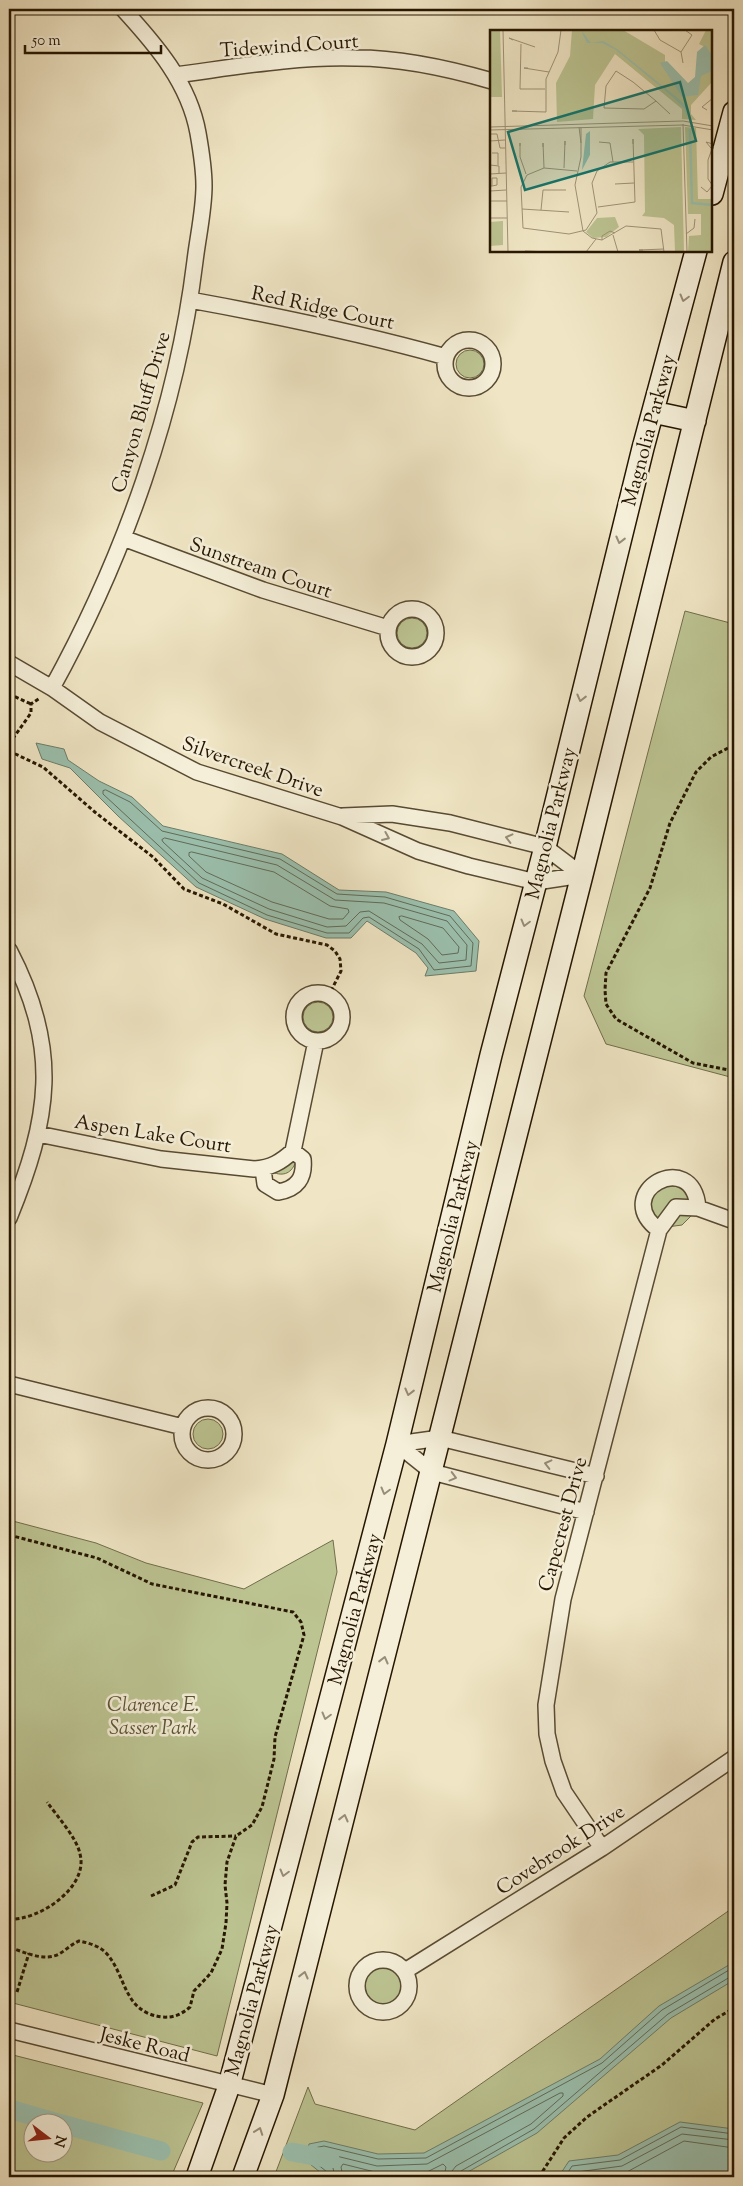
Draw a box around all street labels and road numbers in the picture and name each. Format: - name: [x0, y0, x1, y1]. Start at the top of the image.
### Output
- street label: Tidewind Court: [219, 28, 360, 67]
- street label: Red Ridge Court: [248, 280, 397, 339]
- street label: Canyon Bluff Drive: [105, 329, 179, 497]
- street label: Magnolia Parkway: [616, 352, 685, 510]
- street label: Sunstream Court: [185, 531, 336, 607]
- street label: Silvercreek Drive: [177, 731, 327, 806]
- street label: Magnolia Parkway: [519, 744, 585, 903]
- street label: Aspen Lake Court: [72, 1109, 233, 1162]
- street label: Magnolia Parkway: [421, 1137, 487, 1296]
- street label: Capecrest Drive: [533, 1454, 596, 1595]
- street label: Magnolia Parkway: [322, 1531, 391, 1689]
- street label: Covebrook Drive: [491, 1799, 631, 1904]
- street label: Magnolia Parkway: [219, 1922, 288, 2080]
- street label: Jeske Road: [95, 2021, 193, 2072]

